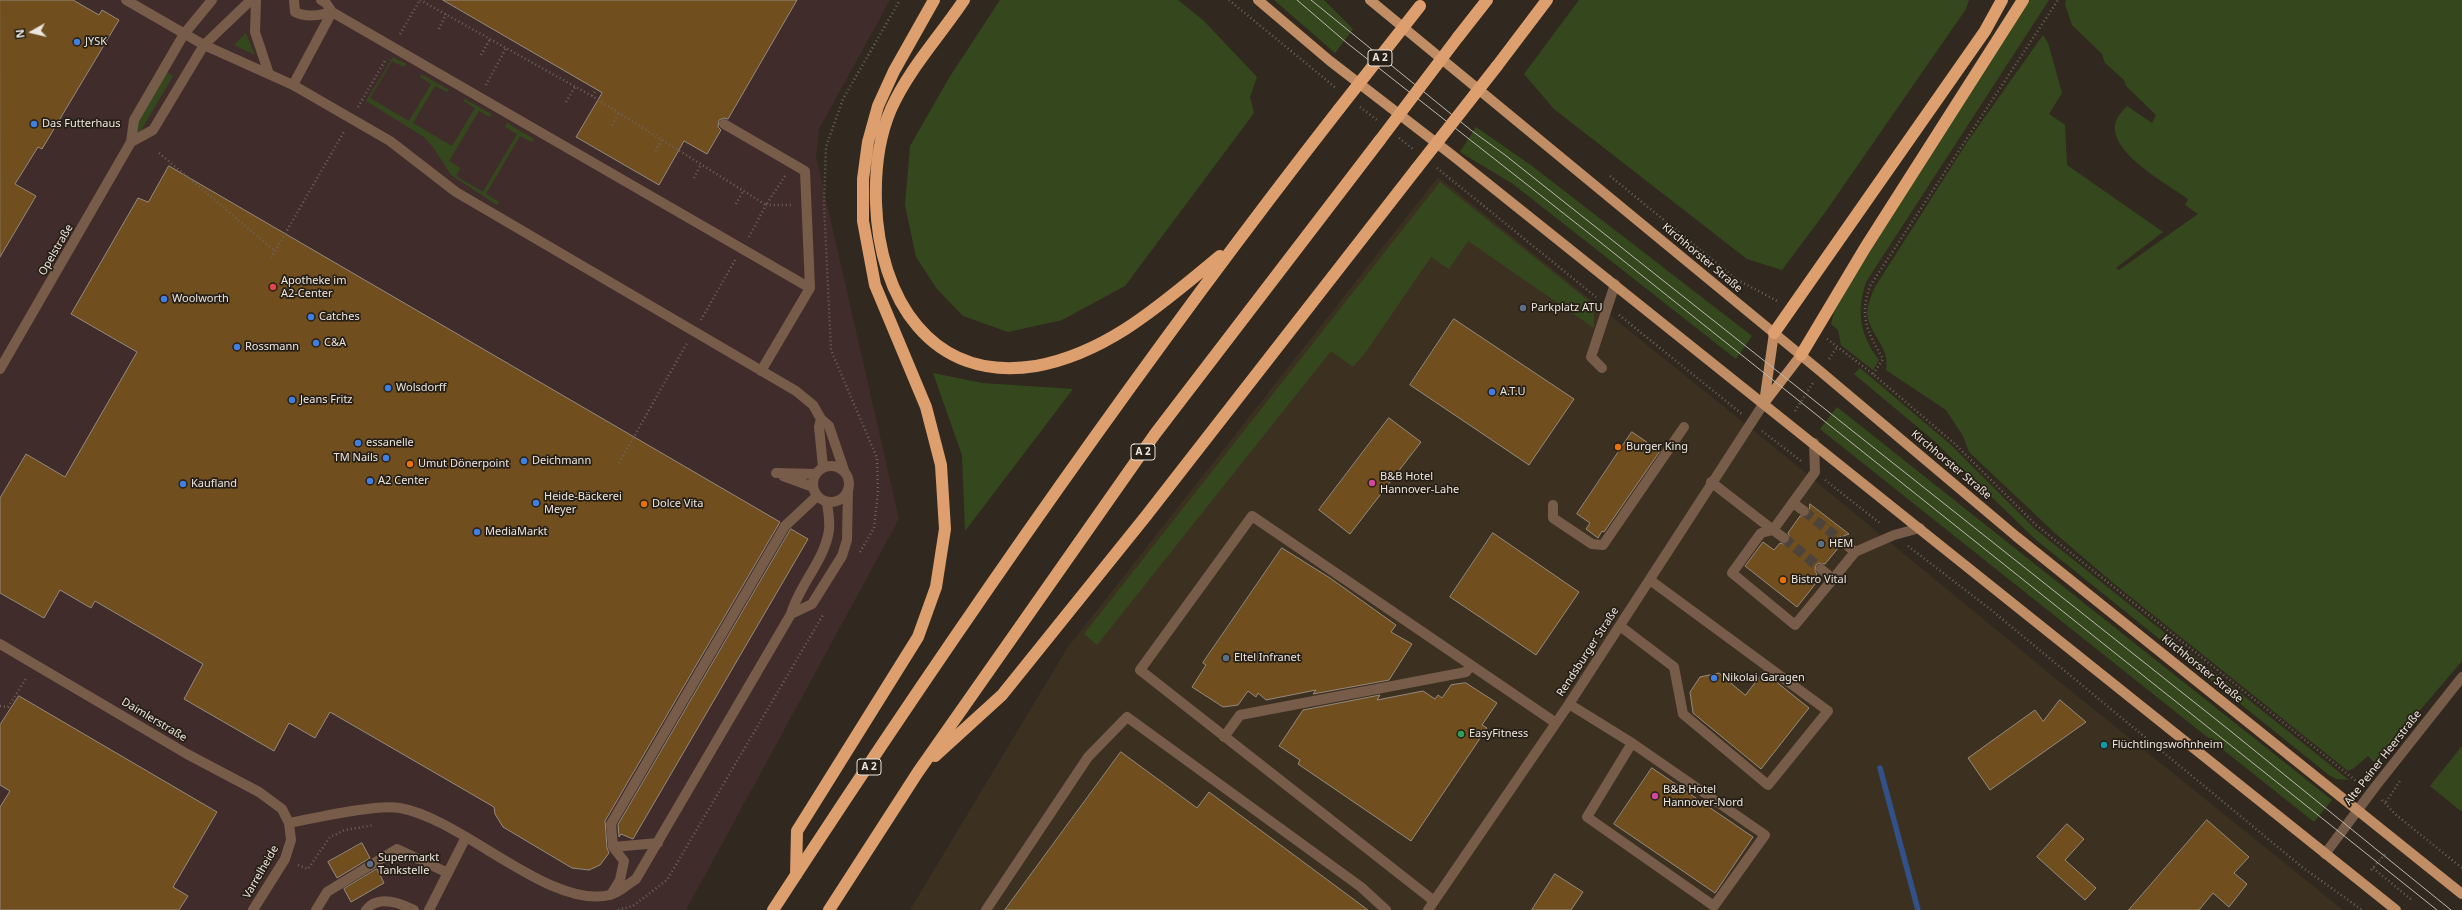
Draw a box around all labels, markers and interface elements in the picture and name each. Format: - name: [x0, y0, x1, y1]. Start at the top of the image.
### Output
- north arrow: [12, 12, 52, 52]
- text: N: [12, 28, 28, 39]
- place label: JYSK: [85, 35, 107, 49]
- marker: JYSK: [72, 37, 82, 47]
- road number: A 2: [1368, 50, 1392, 66]
- place label: Das Futterhaus: [42, 117, 121, 131]
- marker: Das Futterhaus: [29, 119, 39, 129]
- street label: Kirchhorster Straße: [1659, 221, 1745, 295]
- street label: Opelstraße: [36, 222, 76, 278]
- place label: Apotheke im A2-Center: [281, 274, 346, 300]
- marker: Apotheke im A2-Center: [268, 282, 278, 292]
- place label: Woolworth: [172, 292, 229, 306]
- marker: Woolworth: [159, 294, 169, 304]
- place label: Parkplatz ATU: [1531, 301, 1602, 315]
- marker: Parkplatz ATU: [1518, 303, 1528, 313]
- place label: Catches: [319, 310, 360, 324]
- marker: Catches: [306, 312, 316, 322]
- place label: C&A: [324, 336, 346, 350]
- marker: C&A: [311, 338, 321, 348]
- place label: Rossmann: [245, 340, 299, 354]
- marker: Rossmann: [232, 342, 242, 352]
- place label: Wolsdorff: [396, 381, 446, 395]
- marker: Wolsdorff: [383, 383, 393, 393]
- place label: A.T.U: [1500, 385, 1525, 399]
- marker: A.T.U: [1487, 387, 1497, 397]
- place label: Jeans Fritz: [300, 393, 353, 407]
- marker: Jeans Fritz: [287, 395, 297, 405]
- street label: Kirchhorster Straße: [1908, 428, 1994, 502]
- place label: essanelle: [366, 436, 414, 450]
- marker: essanelle: [353, 438, 363, 448]
- place label: Burger King: [1626, 440, 1688, 454]
- marker: Burger King: [1613, 442, 1623, 452]
- road number: A 2: [1131, 444, 1155, 460]
- place label: TM Nails: [334, 451, 378, 465]
- marker: TM Nails: [381, 453, 391, 463]
- place label: Deichmann: [532, 454, 591, 468]
- marker: Deichmann: [519, 456, 529, 466]
- place label: Umut Dönerpoint: [418, 457, 509, 471]
- marker: Umut Dönerpoint: [405, 459, 415, 469]
- place label: B&B Hotel Hannover-Lahe: [1380, 470, 1459, 496]
- place label: A2 Center: [378, 474, 429, 488]
- marker: A2 Center: [365, 476, 375, 486]
- place label: Kaufland: [191, 477, 237, 491]
- marker: B&B Hotel Hannover-Lahe: [1367, 478, 1377, 488]
- marker: Kaufland: [178, 479, 188, 489]
- place label: Heide-Bäckerei Meyer: [544, 490, 622, 516]
- place label: Dolce Vita: [652, 497, 703, 511]
- marker: Heide-Bäckerei Meyer: [531, 498, 541, 508]
- marker: Dolce Vita: [639, 499, 649, 509]
- place label: MediaMarkt: [485, 525, 547, 539]
- marker: MediaMarkt: [472, 527, 482, 537]
- place label: HEM: [1829, 537, 1853, 551]
- marker: HEM: [1816, 539, 1826, 549]
- place label: Bistro Vital: [1791, 573, 1846, 587]
- marker: Bistro Vital: [1778, 575, 1788, 585]
- street label: Rendsburger Straße: [1554, 605, 1622, 699]
- street label: Kirchhorster Straße: [2159, 632, 2245, 706]
- place label: Eltel Infranet: [1234, 651, 1301, 665]
- marker: Eltel Infranet: [1221, 653, 1231, 663]
- place label: Nikolai Garagen: [1722, 671, 1805, 685]
- marker: Nikolai Garagen: [1709, 673, 1719, 683]
- street label: Daimlerstraße: [119, 695, 189, 745]
- street label: Alte Peiner Heerstraße: [2342, 708, 2424, 808]
- place label: EasyFitness: [1469, 727, 1528, 741]
- marker: EasyFitness: [1456, 729, 1466, 739]
- place label: Flüchtlingswohnheim: [2112, 738, 2223, 752]
- marker: Flüchtlingswohnheim: [2099, 740, 2109, 750]
- road number: A 2: [857, 759, 881, 775]
- place label: B&B Hotel Hannover-Nord: [1663, 783, 1743, 809]
- marker: B&B Hotel Hannover-Nord: [1650, 791, 1660, 801]
- street label: Varrelheide: [240, 843, 282, 901]
- place label: Supermarkt Tankstelle: [378, 851, 439, 877]
- marker: Supermarkt Tankstelle: [365, 859, 375, 869]

